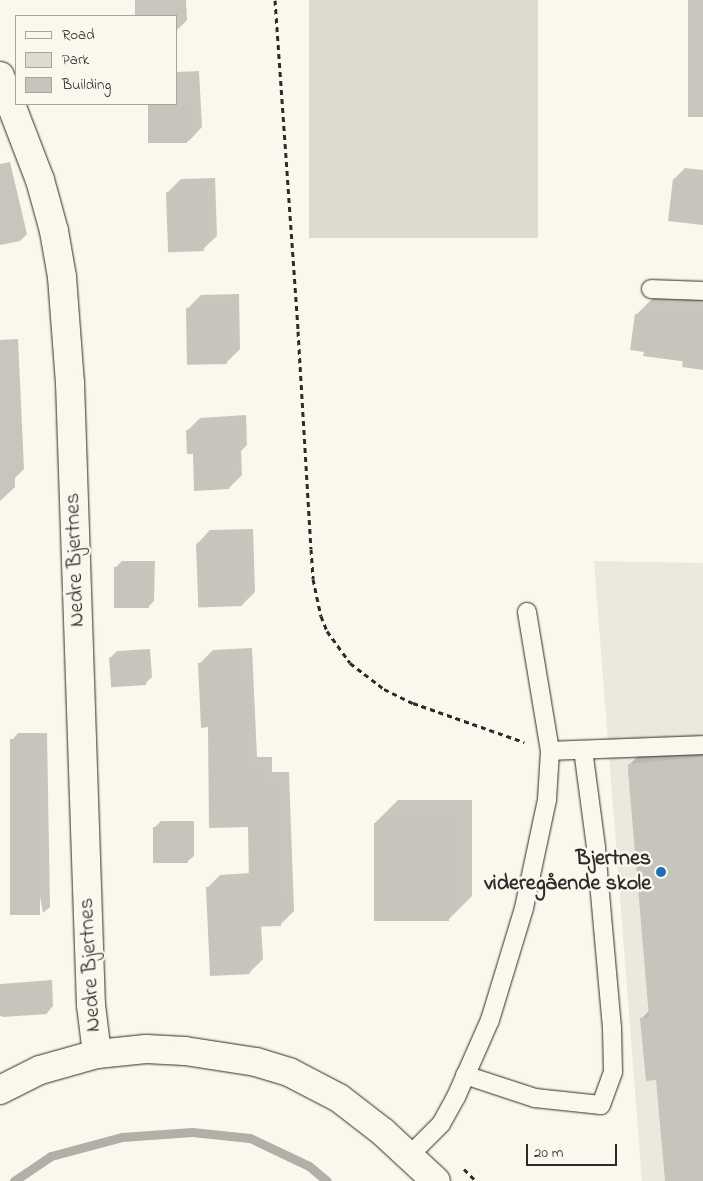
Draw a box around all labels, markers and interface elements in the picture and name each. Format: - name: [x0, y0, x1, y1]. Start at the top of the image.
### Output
- legend: [15, 15, 178, 105]
- text: Road: [62, 24, 95, 46]
- text: Park: [62, 49, 89, 71]
- text: Building: [62, 74, 111, 96]
- street label: Nedre Bjertnes: [60, 492, 92, 628]
- place label: Bjertnes videregående skole: [484, 846, 651, 898]
- marker: Bjertnes videregående skole: [655, 866, 667, 878]
- street label: Nedre Bjertnes: [74, 897, 108, 1033]
- scale bar: [528, 1134, 619, 1166]
- text: 20 m: [534, 1142, 563, 1164]

